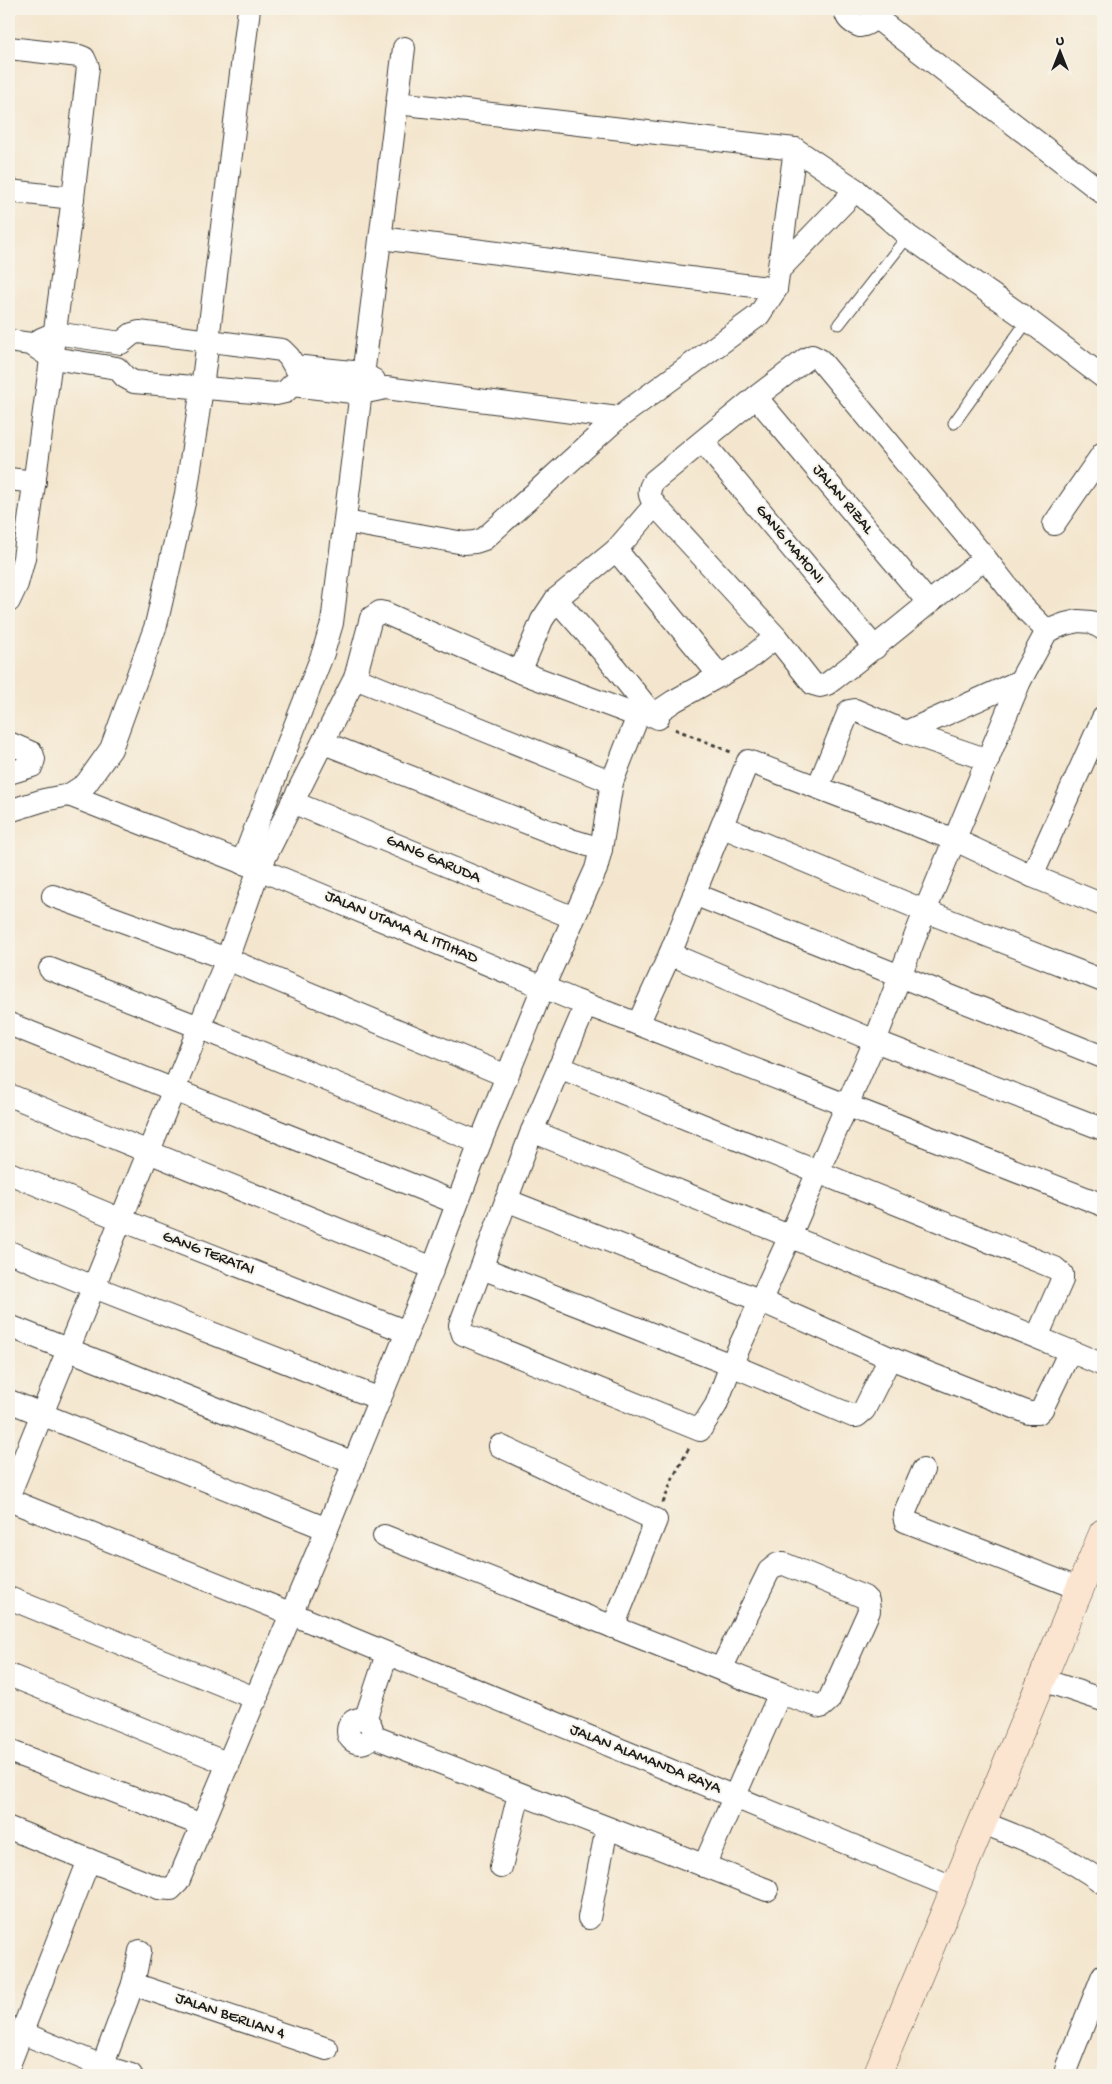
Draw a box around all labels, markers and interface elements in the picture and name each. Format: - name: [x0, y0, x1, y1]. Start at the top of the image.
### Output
- north arrow: [1034, 28, 1084, 78]
- text: U: [1056, 33, 1064, 50]
- street label: JALAN RIZAL: [807, 461, 877, 540]
- street label: GANG MAHONI: [750, 502, 828, 588]
- street label: GANG GARUDA: [383, 832, 485, 889]
- street label: JALAN UTAMA AL ITTIHAD: [321, 887, 481, 969]
- street label: GANG TERATAI: [159, 1228, 257, 1280]
- street label: JALAN ALAMANDA RAYA: [567, 1721, 725, 1800]
- street label: JALAN BERLIAN 4: [173, 1989, 288, 2045]

